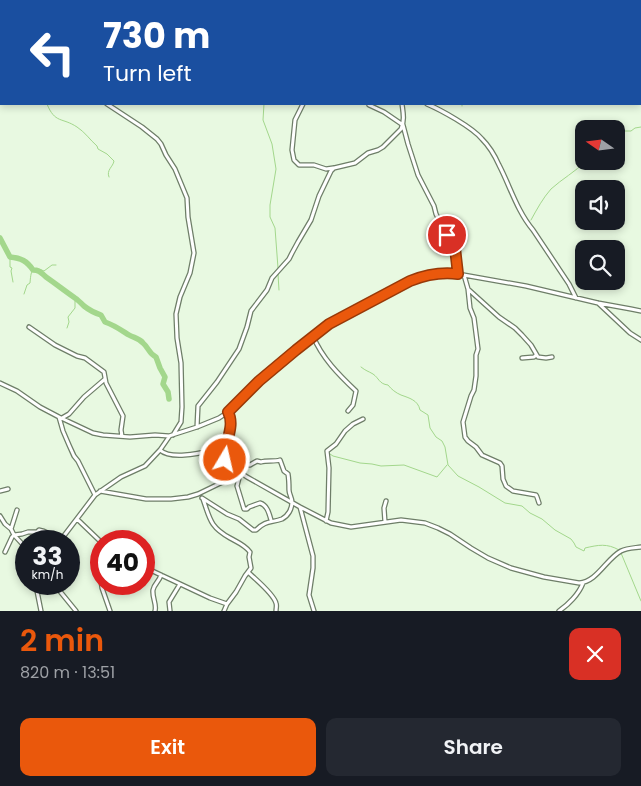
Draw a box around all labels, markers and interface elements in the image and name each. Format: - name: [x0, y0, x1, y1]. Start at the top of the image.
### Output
- text: 730 m: [103, 11, 210, 60]
- icon: left: [20, 20, 85, 85]
- text: Turn left: [103, 58, 191, 89]
- north arrow: [575, 120, 625, 170]
- map controls: [575, 120, 625, 290]
- button: sound: [575, 180, 625, 230]
- pin: [426, 214, 468, 256]
- icon: arrive: [433, 221, 461, 249]
- button: search: [575, 240, 625, 290]
- position arrow: [198, 433, 250, 485]
- speed limit sign: 40: [90, 530, 155, 595]
- text: 33: [32, 539, 63, 574]
- text: km/h: [32, 566, 63, 583]
- text: 2 min: [20, 619, 104, 662]
- button: close: [569, 628, 621, 680]
- text: 820 m · 13:51: [20, 661, 115, 684]
- button: Exit: [20, 718, 316, 776]
- button: Share: [326, 718, 621, 776]

